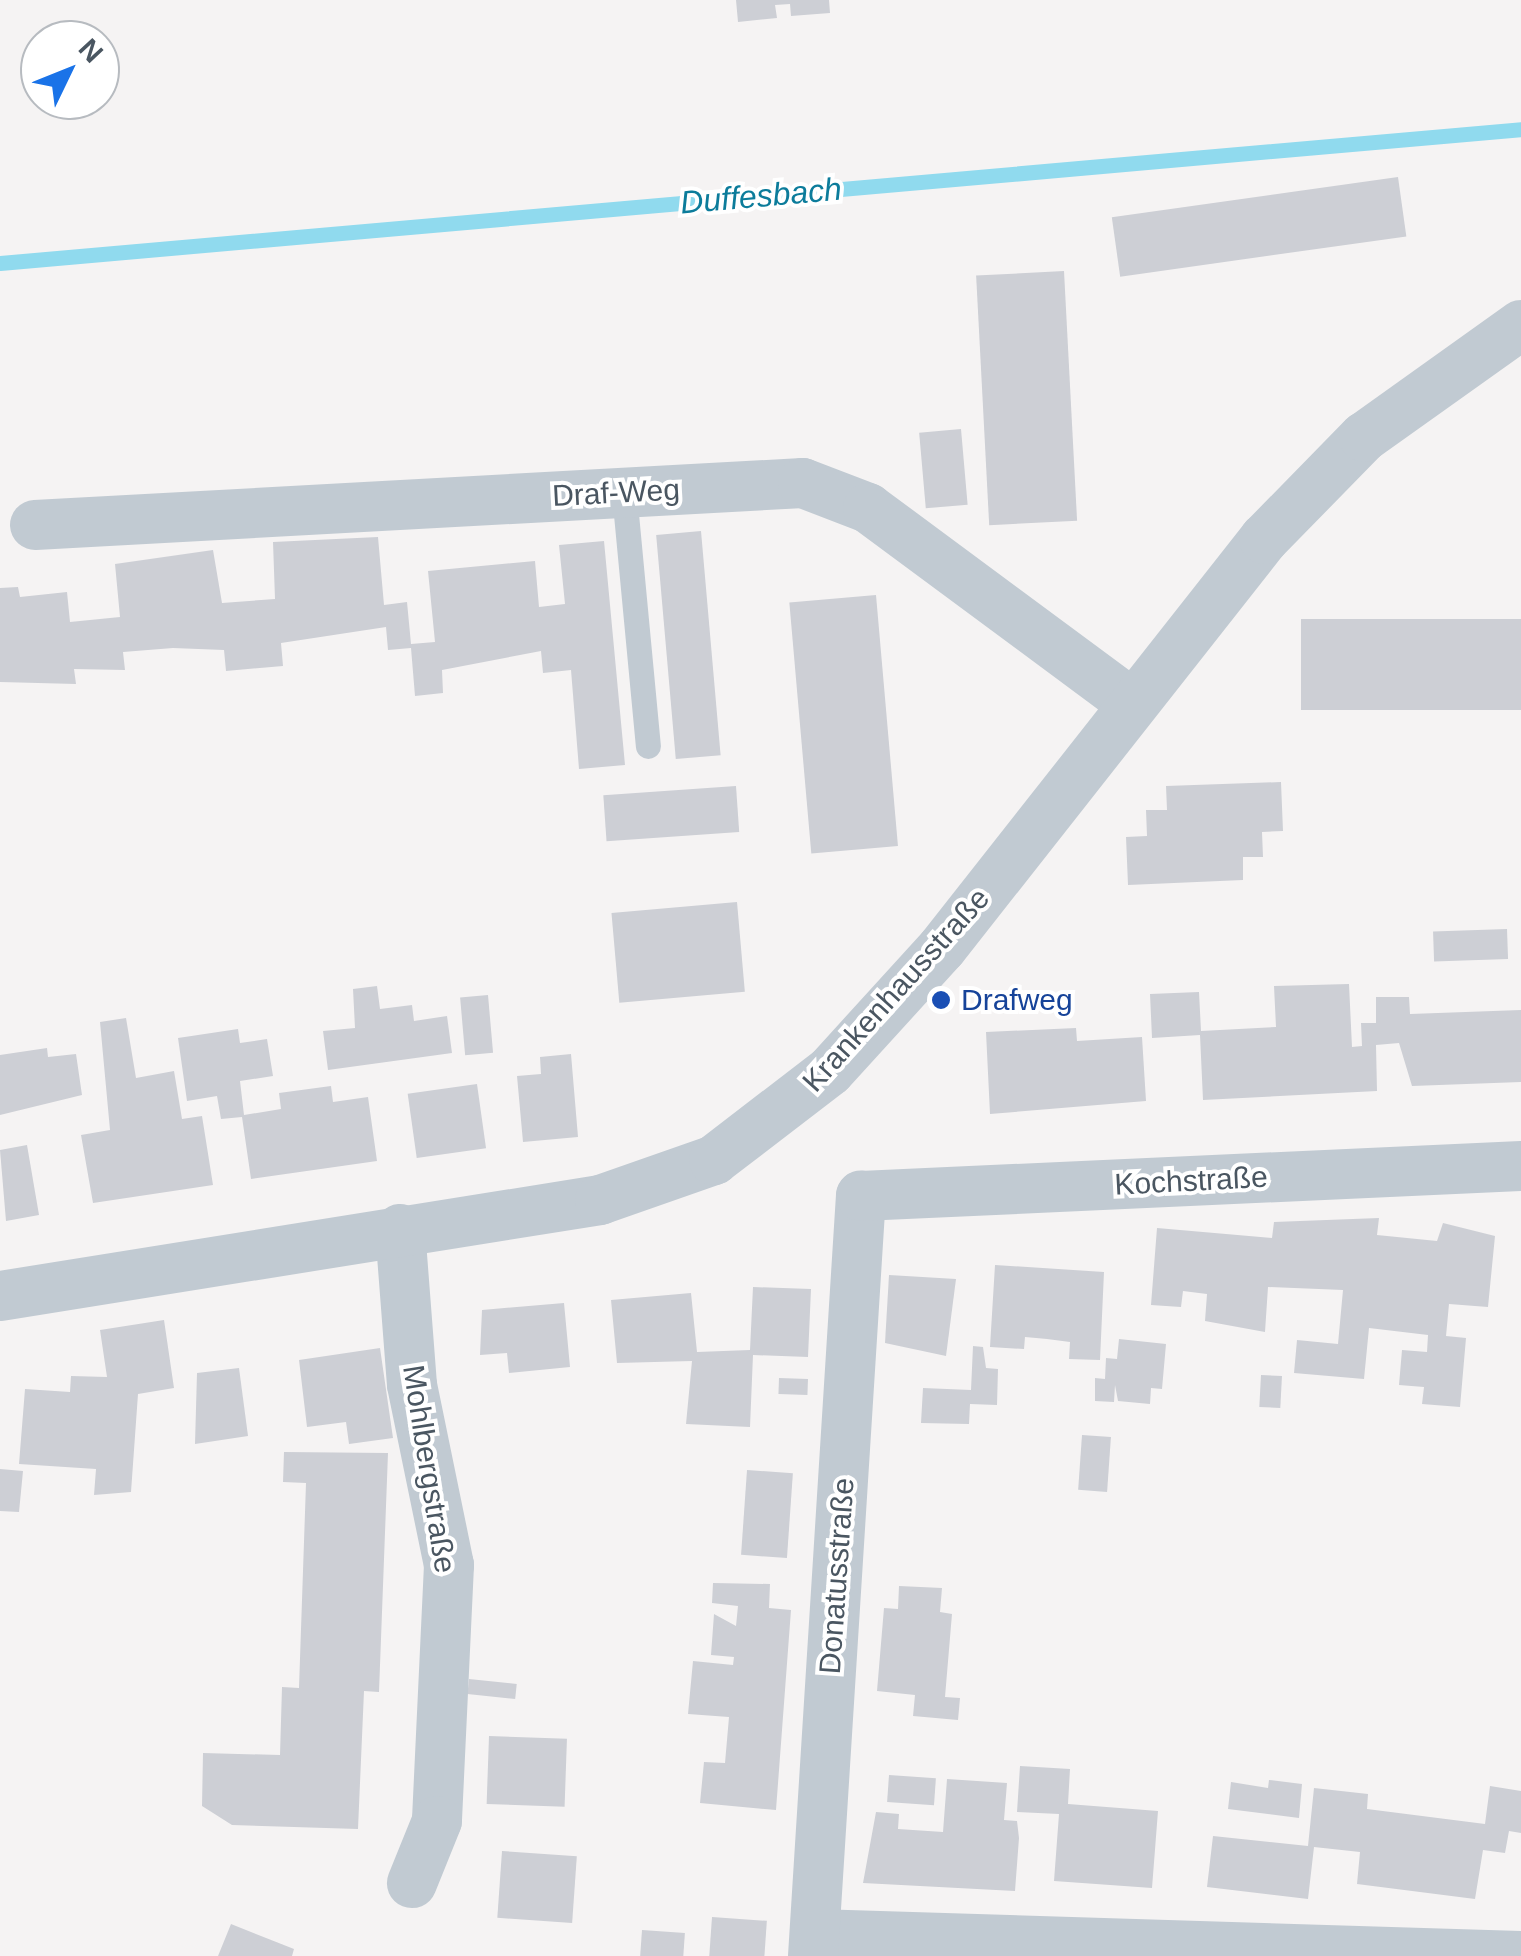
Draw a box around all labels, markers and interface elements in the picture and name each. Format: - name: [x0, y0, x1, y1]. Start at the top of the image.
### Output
- north arrow: [20, 20, 120, 120]
- text: N: [73, 33, 109, 69]
- water label: Duffesbach: [679, 170, 843, 222]
- street label: Draf-Weg: [551, 472, 681, 514]
- street label: Krankenhausstraße: [795, 881, 997, 1099]
- place label: Drafweg: [961, 982, 1073, 1018]
- marker: Drafweg: [930, 989, 952, 1011]
- street label: Kochstraße: [1113, 1159, 1269, 1203]
- street label: Mohlbergstraße: [395, 1362, 463, 1576]
- street label: Donatusstraße: [812, 1477, 862, 1675]

